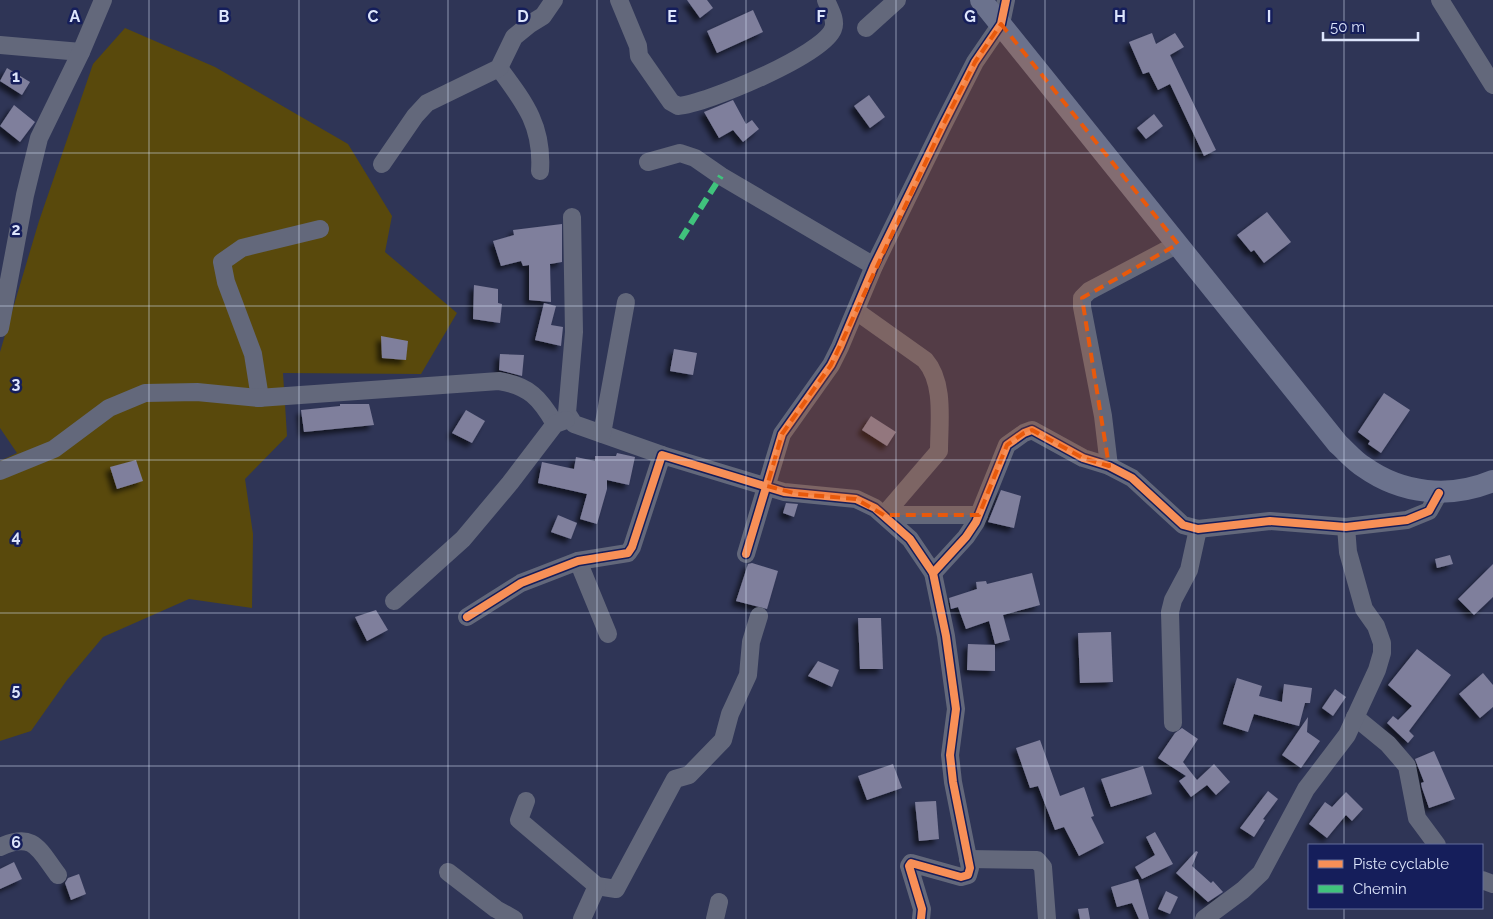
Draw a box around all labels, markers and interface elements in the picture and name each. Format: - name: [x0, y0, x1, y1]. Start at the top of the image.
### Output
- text: A: [70, 7, 81, 26]
- text: B: [219, 7, 230, 26]
- text: C: [368, 7, 379, 26]
- text: D: [517, 7, 529, 26]
- text: E: [667, 7, 677, 26]
- text: F: [816, 7, 826, 26]
- text: G: [964, 7, 976, 26]
- text: H: [1114, 7, 1126, 26]
- text: I: [1267, 7, 1271, 26]
- scale bar: [1323, 10, 1418, 42]
- text: 50 m: [1330, 18, 1365, 36]
- text: 1: [12, 67, 20, 86]
- text: 2: [11, 220, 21, 239]
- text: 3: [12, 374, 21, 393]
- text: 4: [11, 527, 21, 546]
- text: 5: [12, 680, 21, 699]
- text: 6: [11, 833, 21, 852]
- legend: [1308, 844, 1483, 909]
- text: Piste cyclable: [1353, 855, 1449, 873]
- text: Chemin: [1353, 880, 1407, 898]

